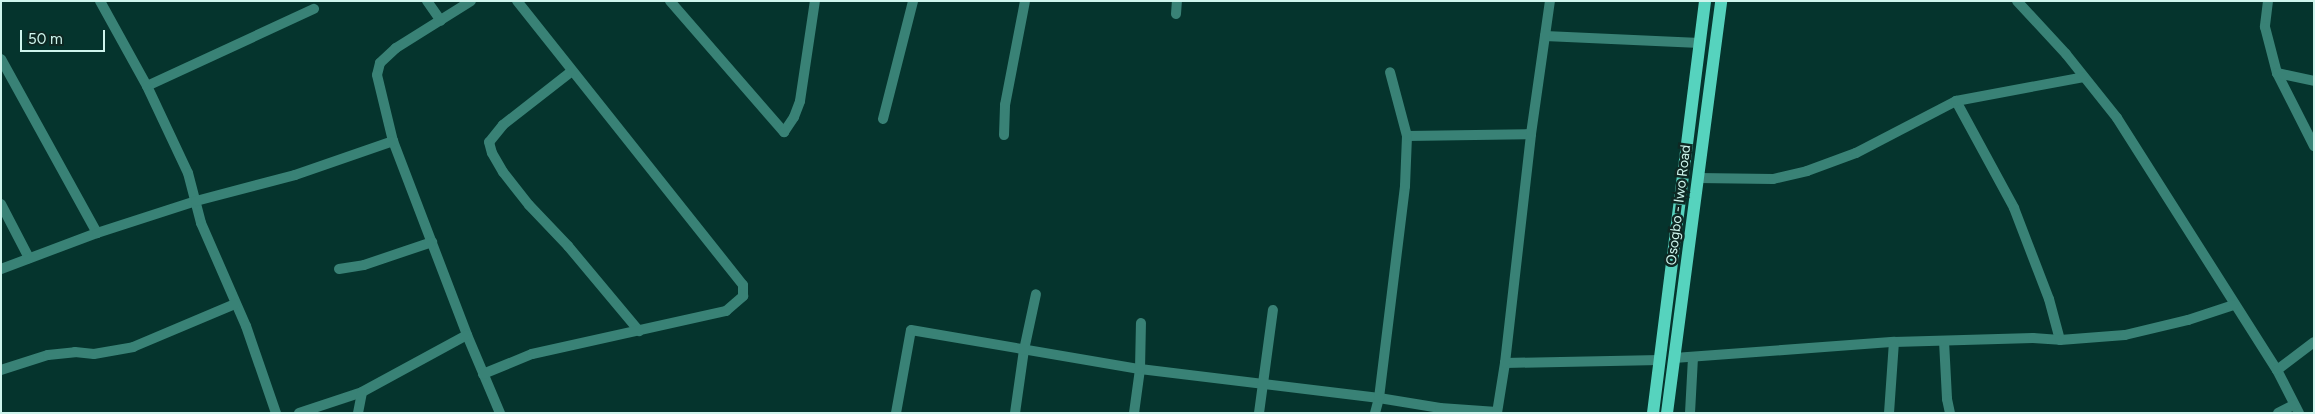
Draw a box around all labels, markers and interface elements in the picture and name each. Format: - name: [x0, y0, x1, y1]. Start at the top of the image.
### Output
- scale bar: [22, 20, 108, 52]
- text: 50 m: [28, 30, 63, 48]
- street label: Osogbo - Iwo Road: [1663, 144, 1695, 266]

